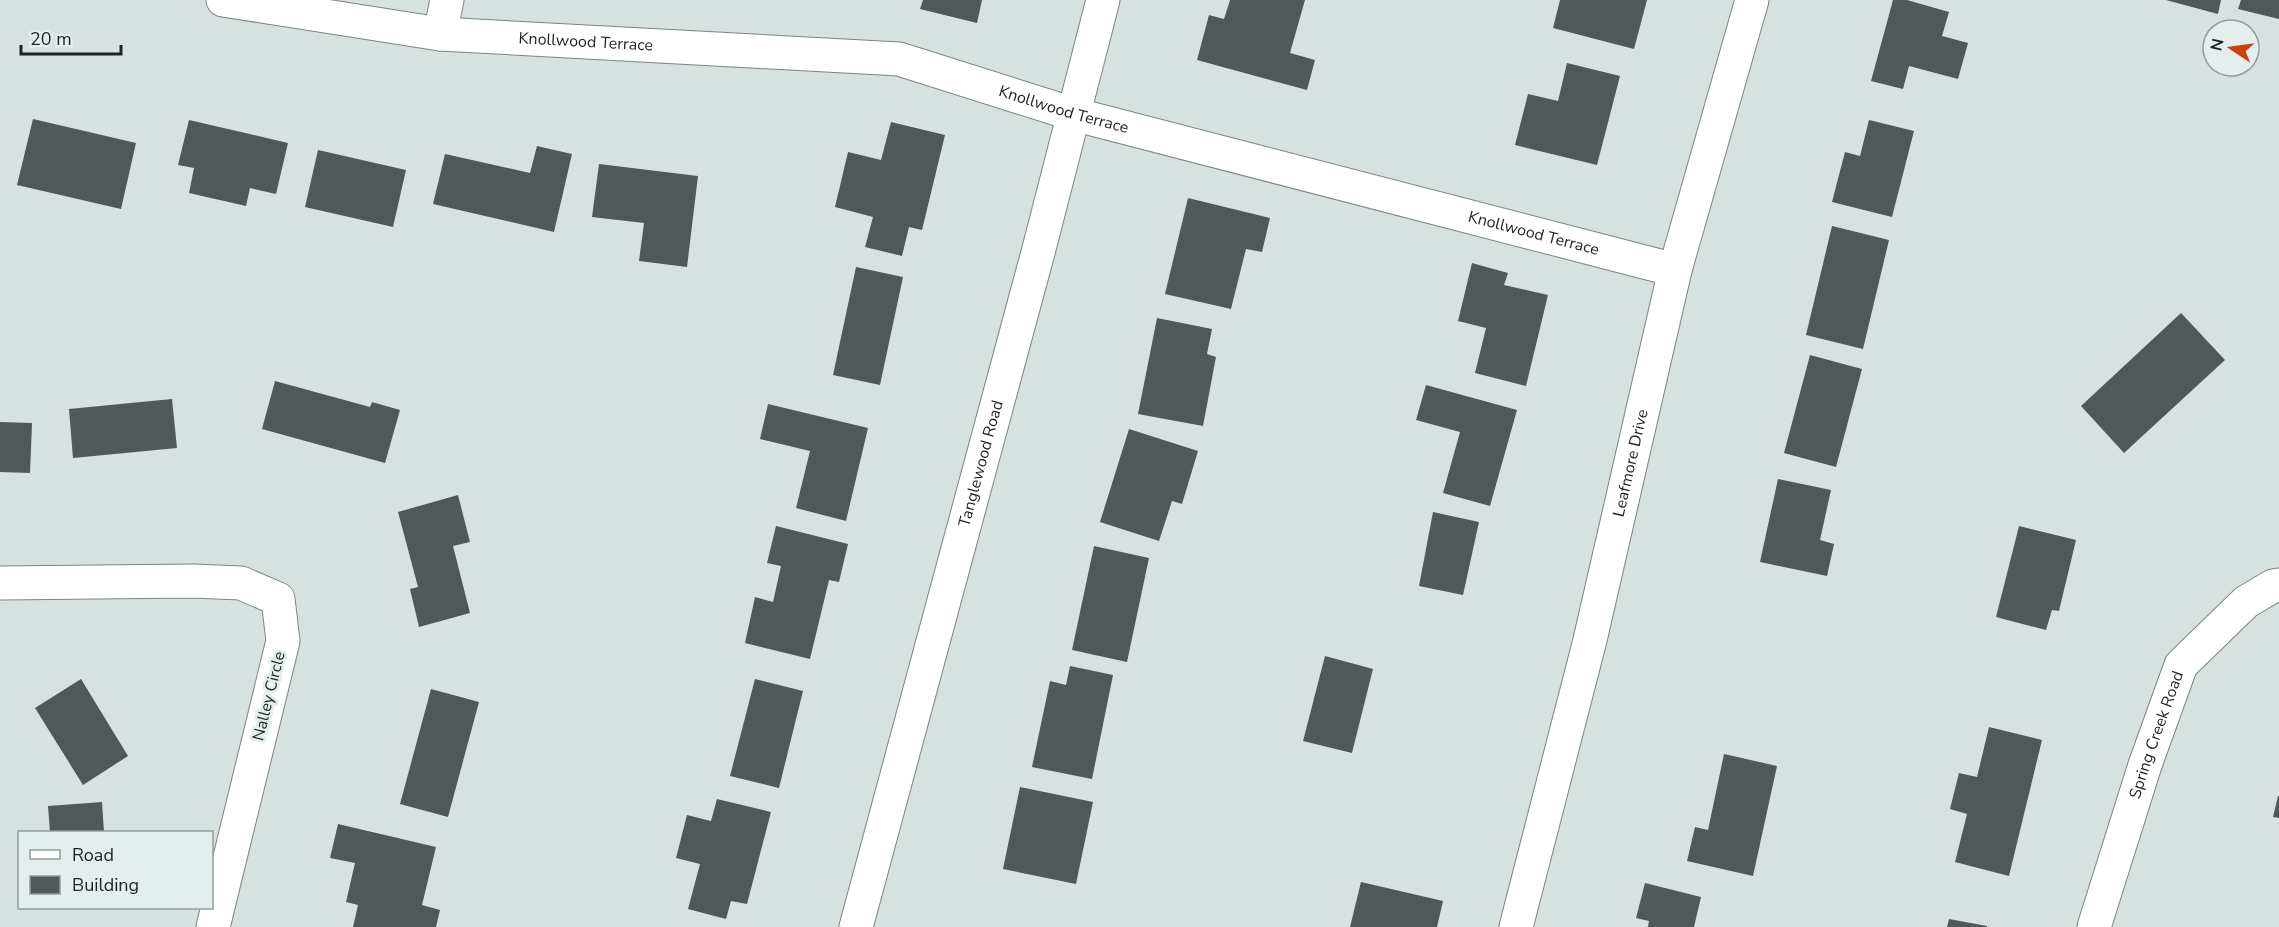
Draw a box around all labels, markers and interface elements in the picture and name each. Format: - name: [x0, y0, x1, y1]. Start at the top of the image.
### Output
- scale bar: [21, 18, 122, 56]
- north arrow: [2201, 18, 2261, 78]
- text: 20 m: [30, 27, 72, 51]
- street label: Knollwood Terrace: [518, 27, 654, 57]
- text: N: [2205, 37, 2229, 53]
- street label: Knollwood Terrace: [996, 80, 1131, 139]
- street label: Knollwood Terrace: [1466, 206, 1601, 261]
- street label: Tanglewood Road: [953, 398, 1009, 529]
- street label: Leafmore Drive: [1608, 407, 1654, 519]
- street label: Nalley Circle: [247, 649, 291, 743]
- street label: Spring Creek Road: [2124, 668, 2189, 802]
- legend: [18, 831, 213, 909]
- text: Road: [72, 843, 114, 867]
- text: Building: [72, 873, 139, 897]

